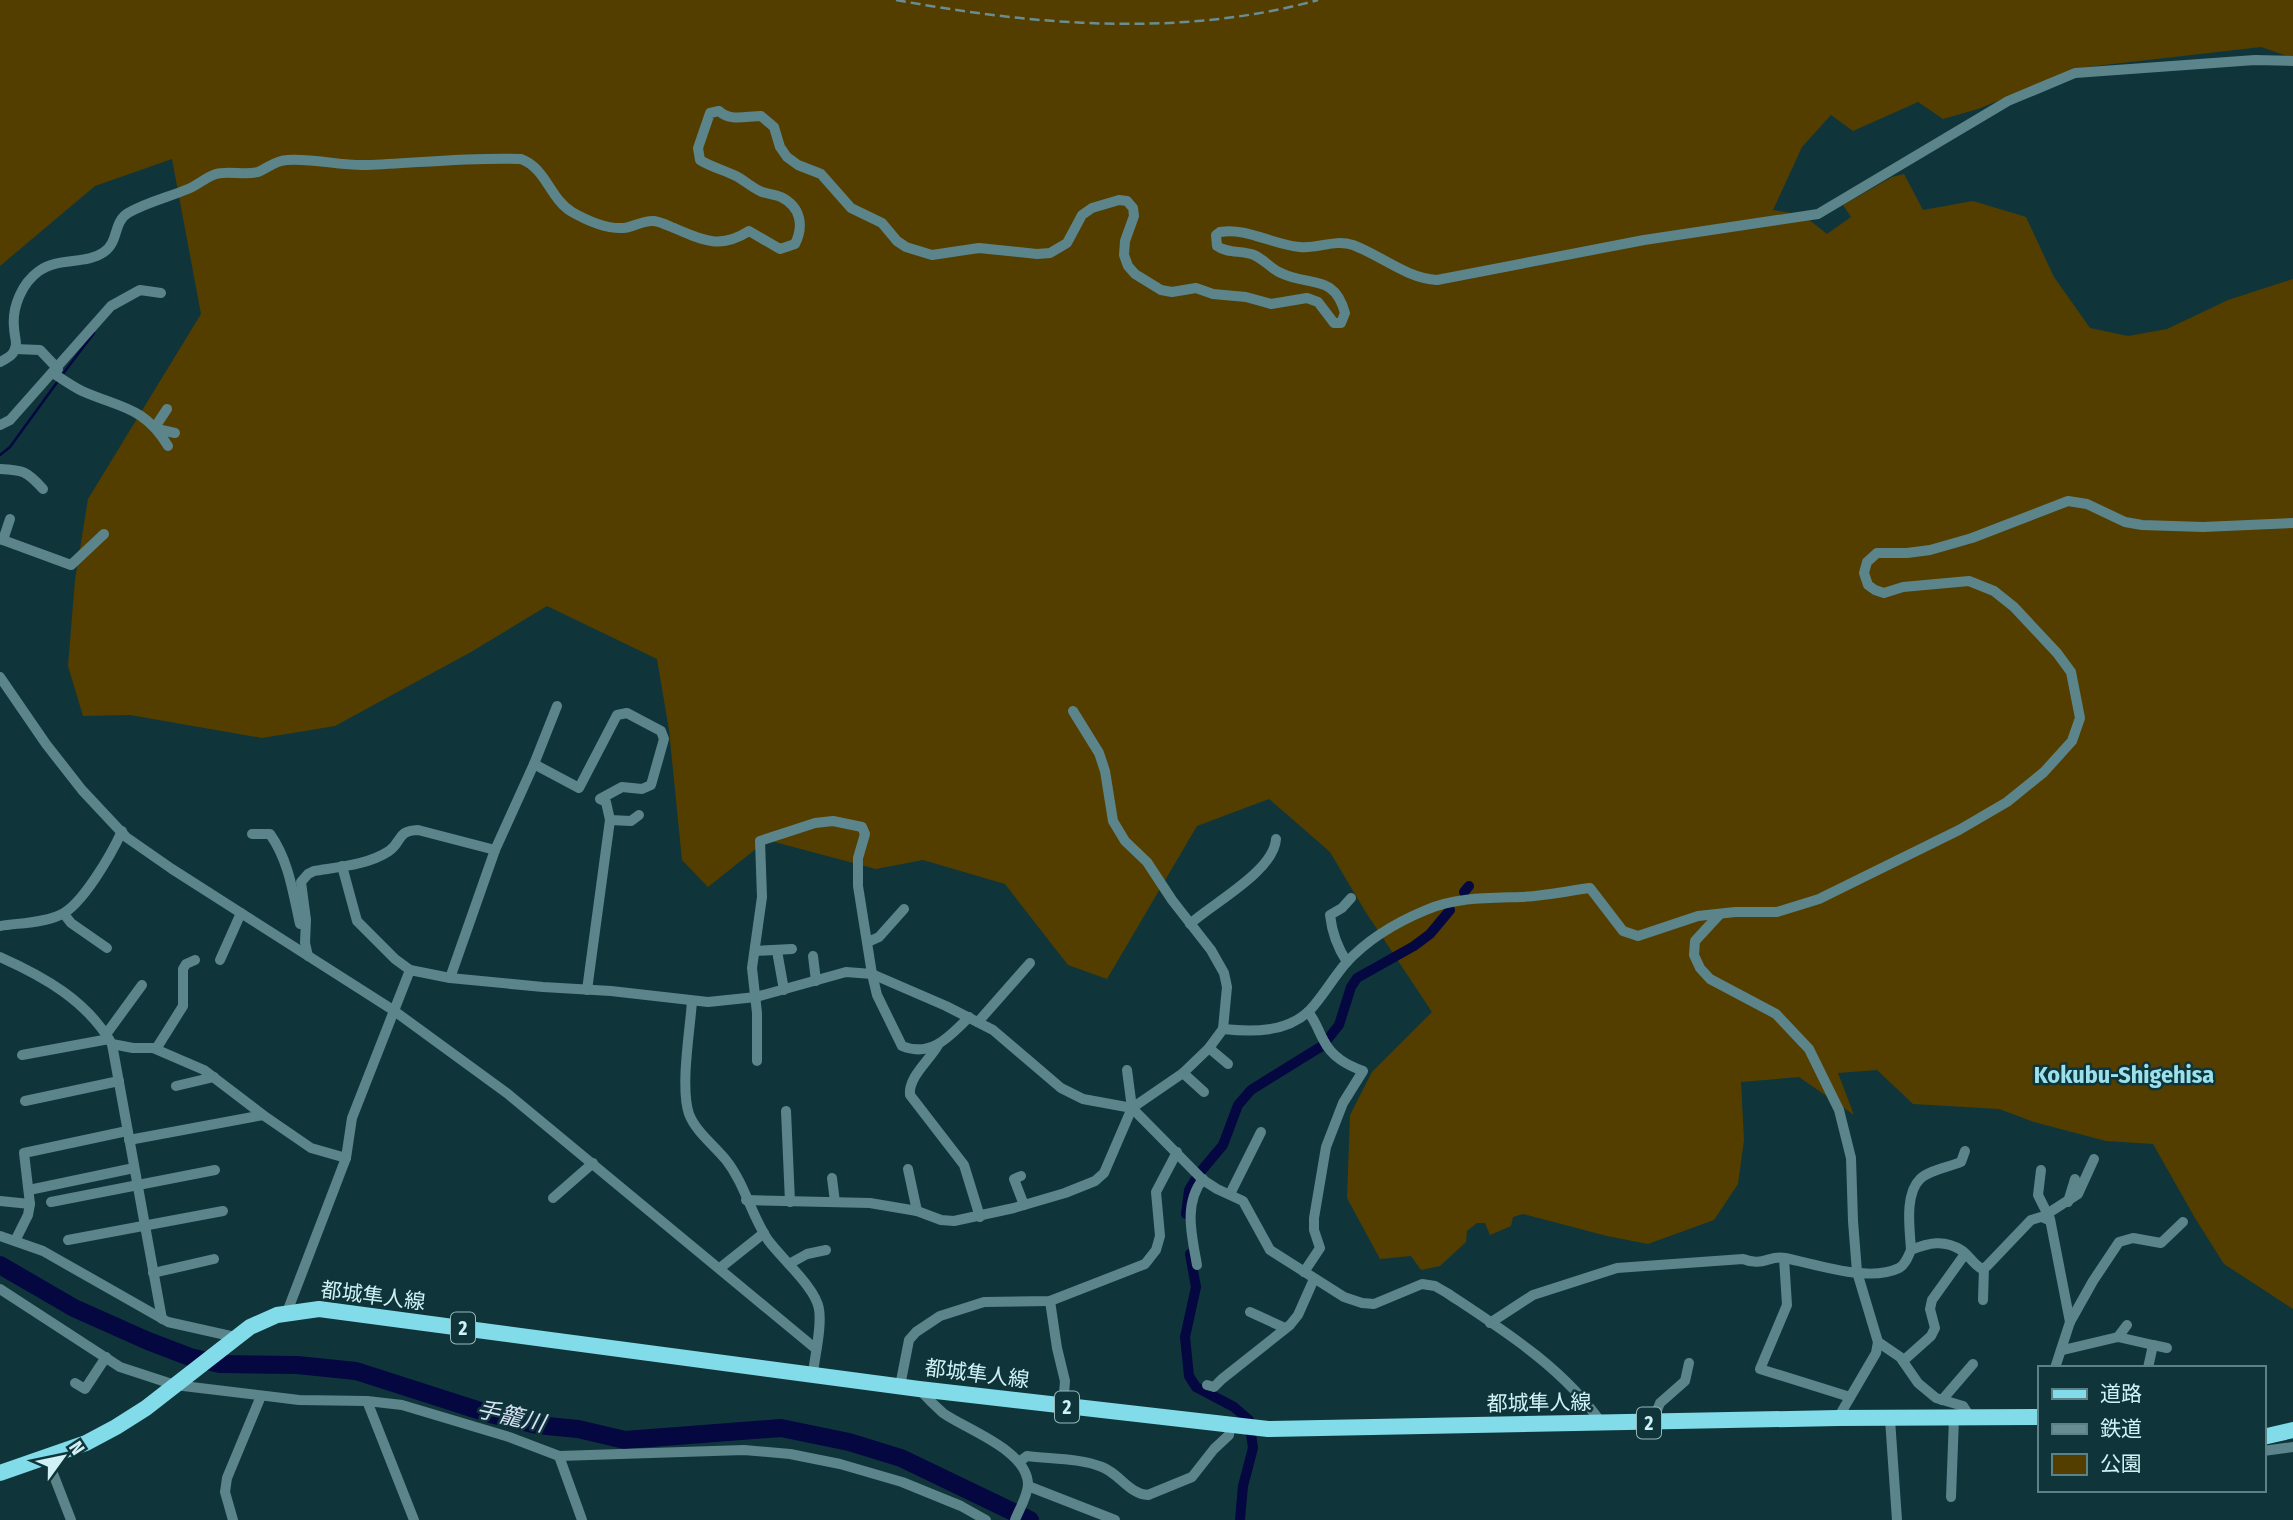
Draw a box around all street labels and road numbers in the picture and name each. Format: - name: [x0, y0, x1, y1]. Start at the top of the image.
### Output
- street label: 都城隼人線: [319, 1277, 427, 1315]
- road number: 2: [451, 1312, 475, 1344]
- street label: 都城隼人線: [923, 1355, 1031, 1393]
- street label: 都城隼人線: [1486, 1389, 1592, 1417]
- road number: 2: [1055, 1392, 1079, 1422]
- road number: 2: [1637, 1408, 1661, 1438]

